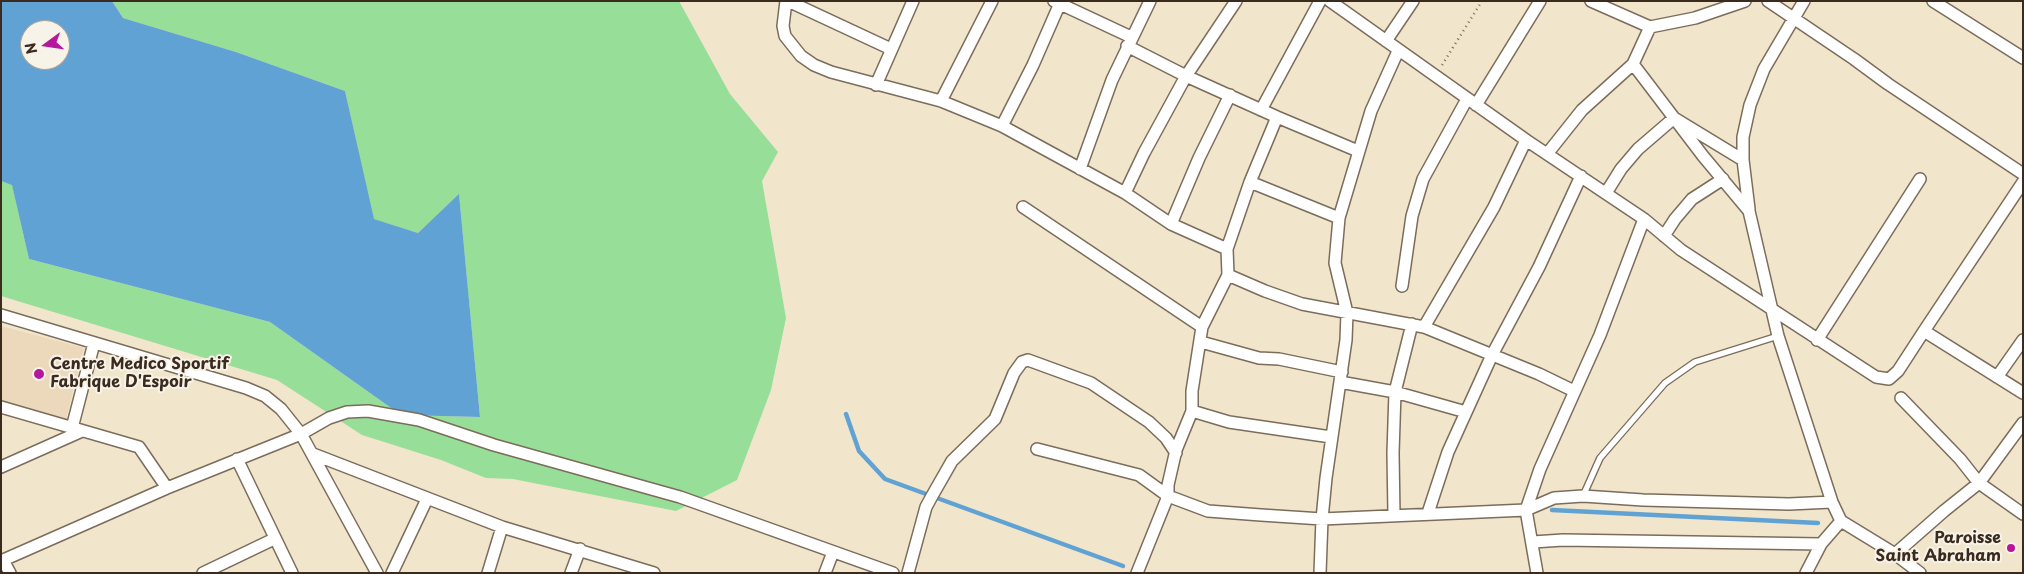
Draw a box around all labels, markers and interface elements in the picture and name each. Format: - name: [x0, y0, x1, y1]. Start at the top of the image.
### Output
- north arrow: [20, 20, 70, 70]
- text: N: [19, 41, 42, 56]
- place label: Centre Medico Sportif Fabrique D'Espoir: [50, 355, 229, 393]
- marker: Centre Medico Sportif Fabrique D'Espoir: [32, 367, 46, 381]
- place label: Paroisse Saint Abraham: [1876, 529, 2001, 567]
- marker: Paroisse Saint Abraham: [2005, 542, 2017, 554]

